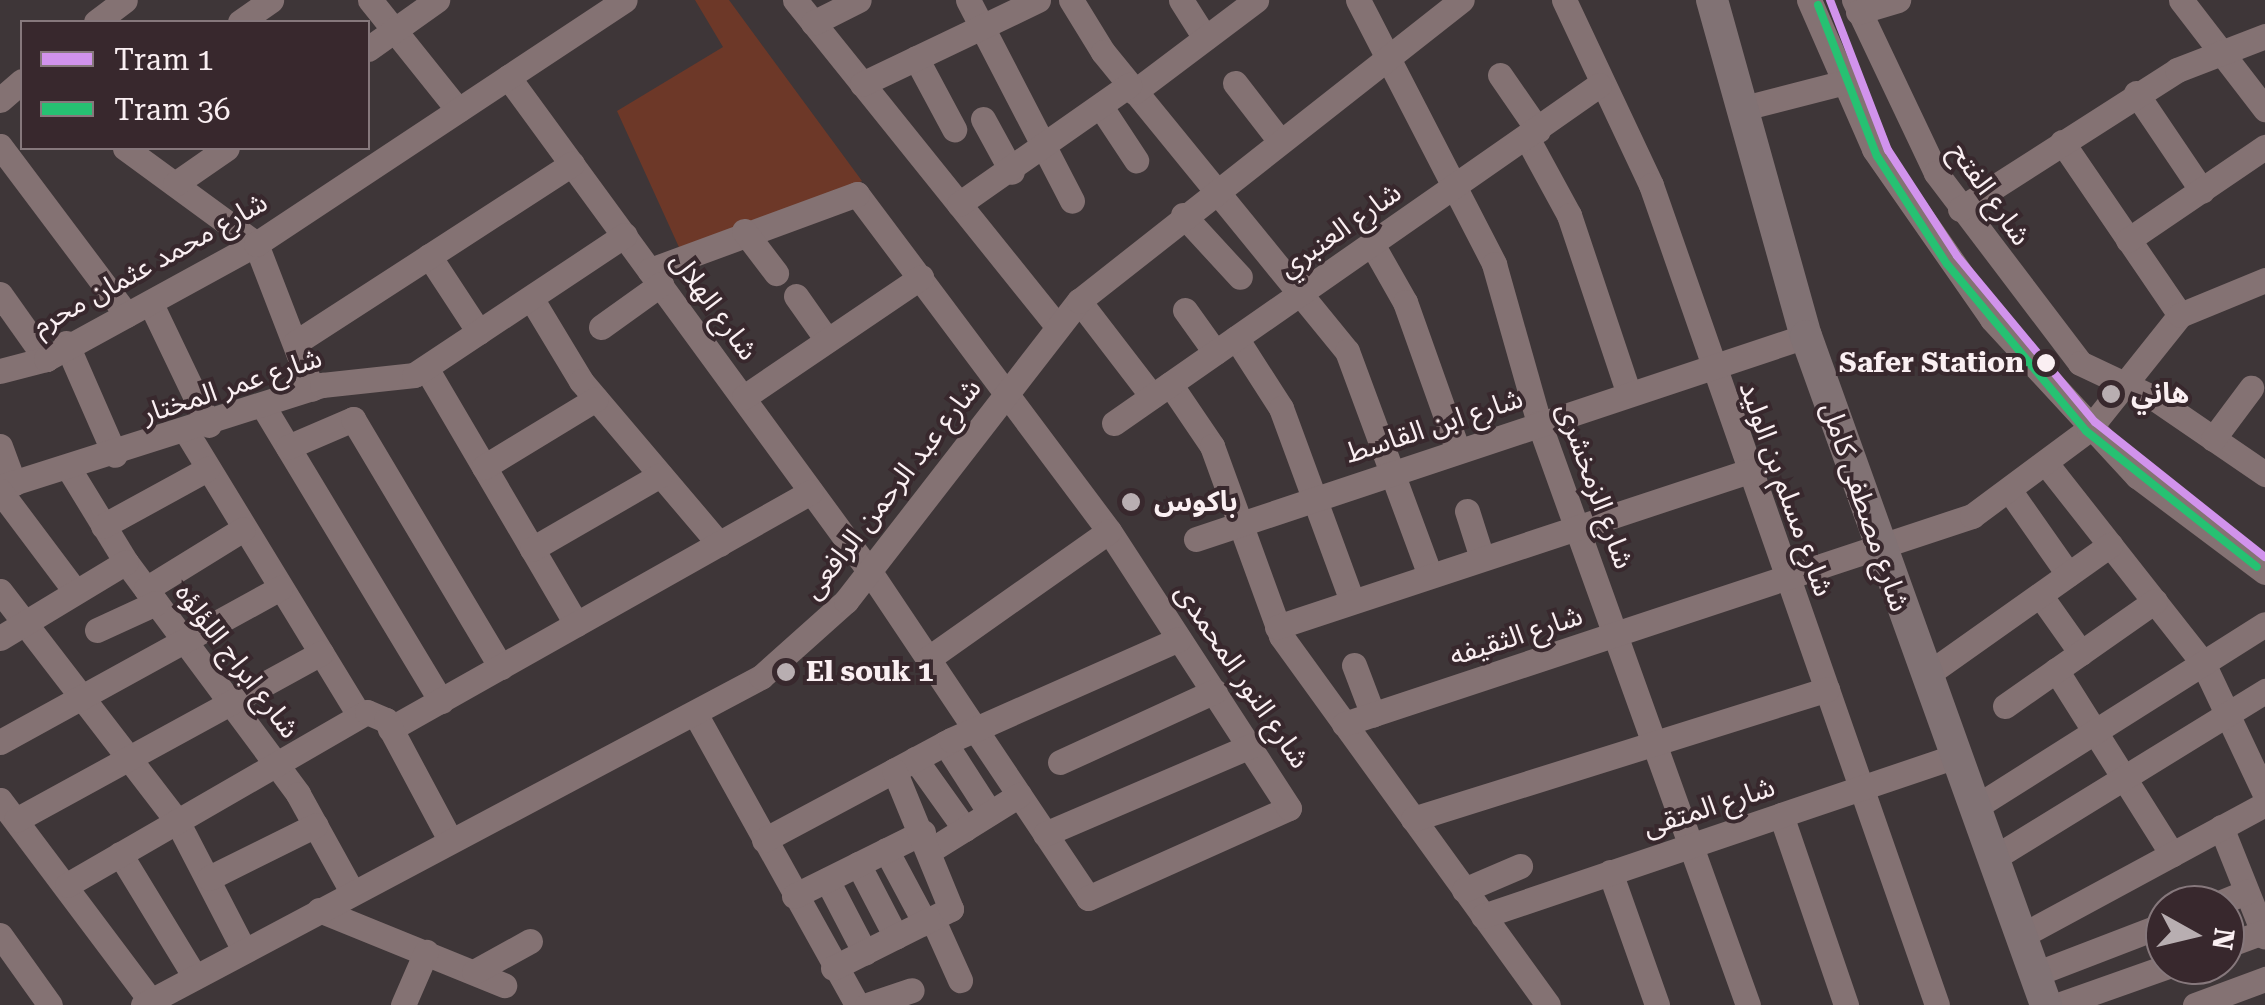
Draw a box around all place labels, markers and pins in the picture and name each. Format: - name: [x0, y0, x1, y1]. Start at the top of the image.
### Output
- place label: Safer Station: [1839, 346, 2024, 380]
- marker: Safer Station: [2033, 350, 2059, 376]
- place label: هاني: [2131, 377, 2189, 411]
- marker: هاني: [2100, 383, 2122, 405]
- place label: باكوس: [1154, 485, 1238, 519]
- marker: باكوس: [1118, 489, 1144, 515]
- place label: El souk 1: [806, 655, 934, 689]
- marker: El souk 1: [775, 661, 797, 683]

